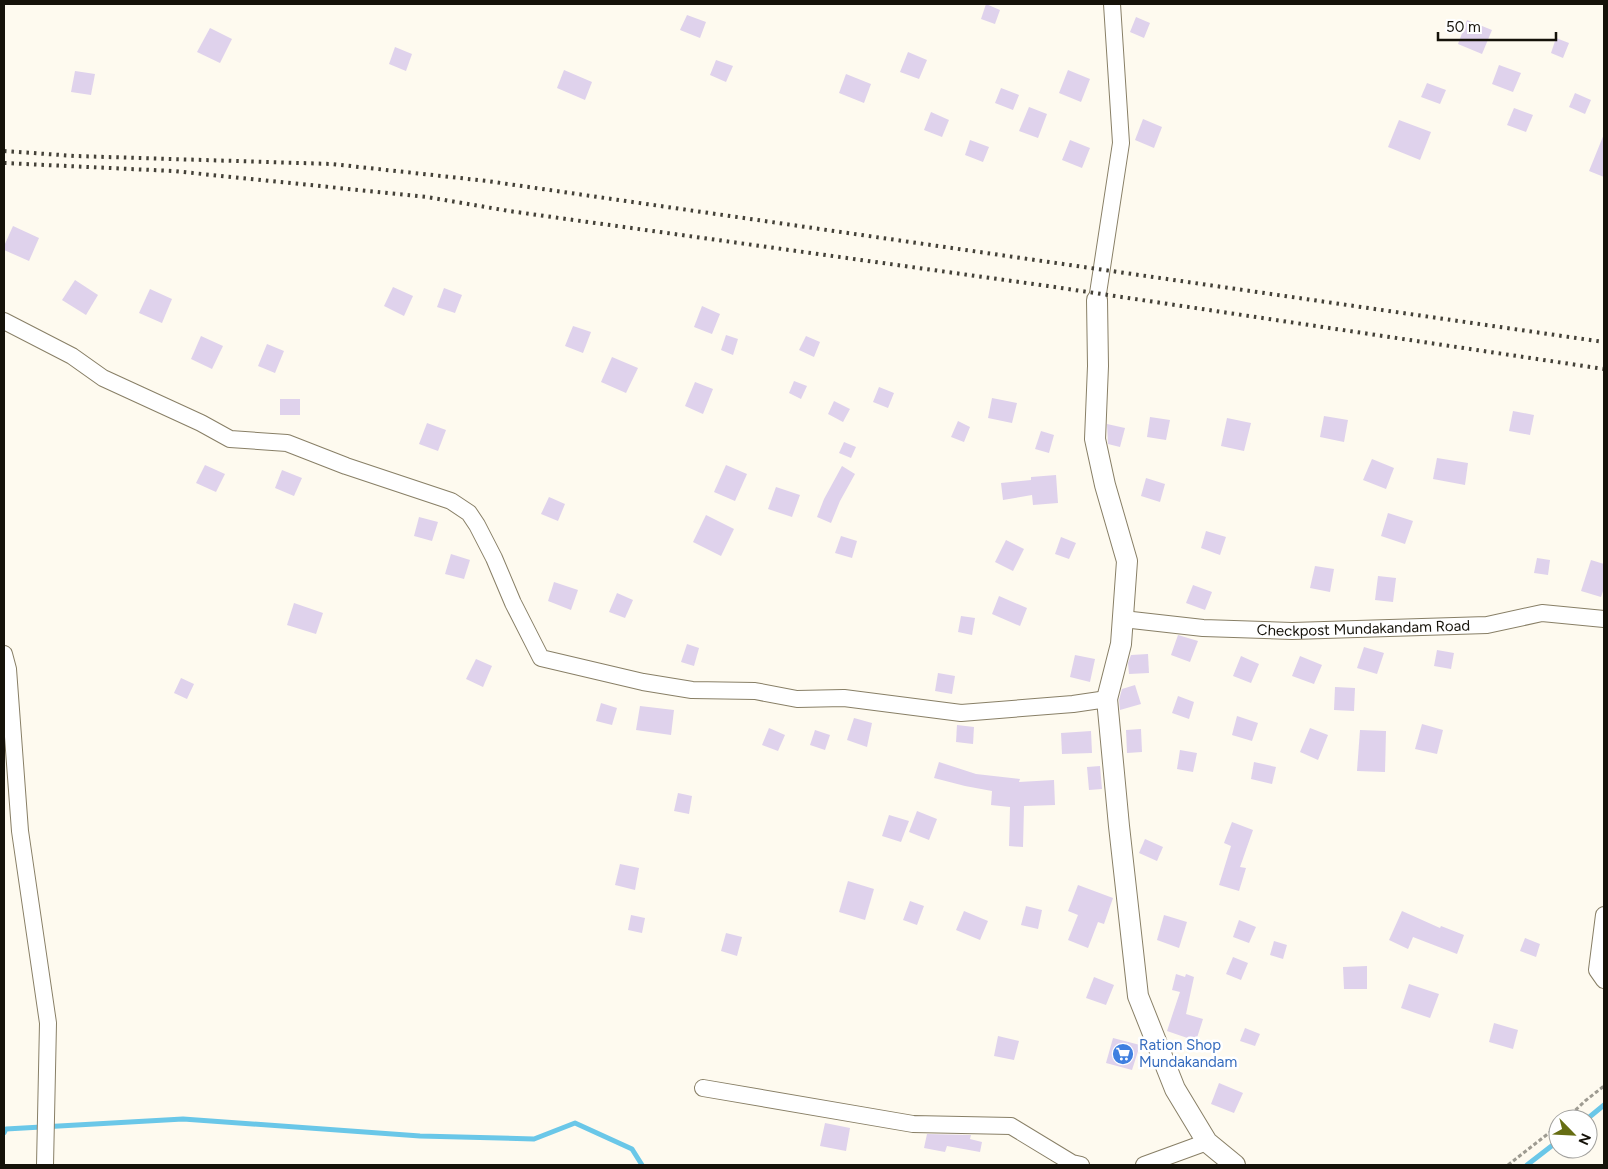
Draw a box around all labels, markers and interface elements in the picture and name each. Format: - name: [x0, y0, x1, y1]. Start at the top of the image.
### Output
- scale bar: [1438, 10, 1556, 42]
- text: 50 m: [1446, 18, 1481, 36]
- street label: Checkpost Mundakandam Road: [1256, 617, 1470, 640]
- place label: Ration Shop Mundakandam: [1139, 1036, 1237, 1071]
- supermarket icon: Ration Shop Mundakandam: [1111, 1042, 1135, 1066]
- north arrow: [1548, 1109, 1598, 1159]
- text: N: [1574, 1131, 1594, 1147]

